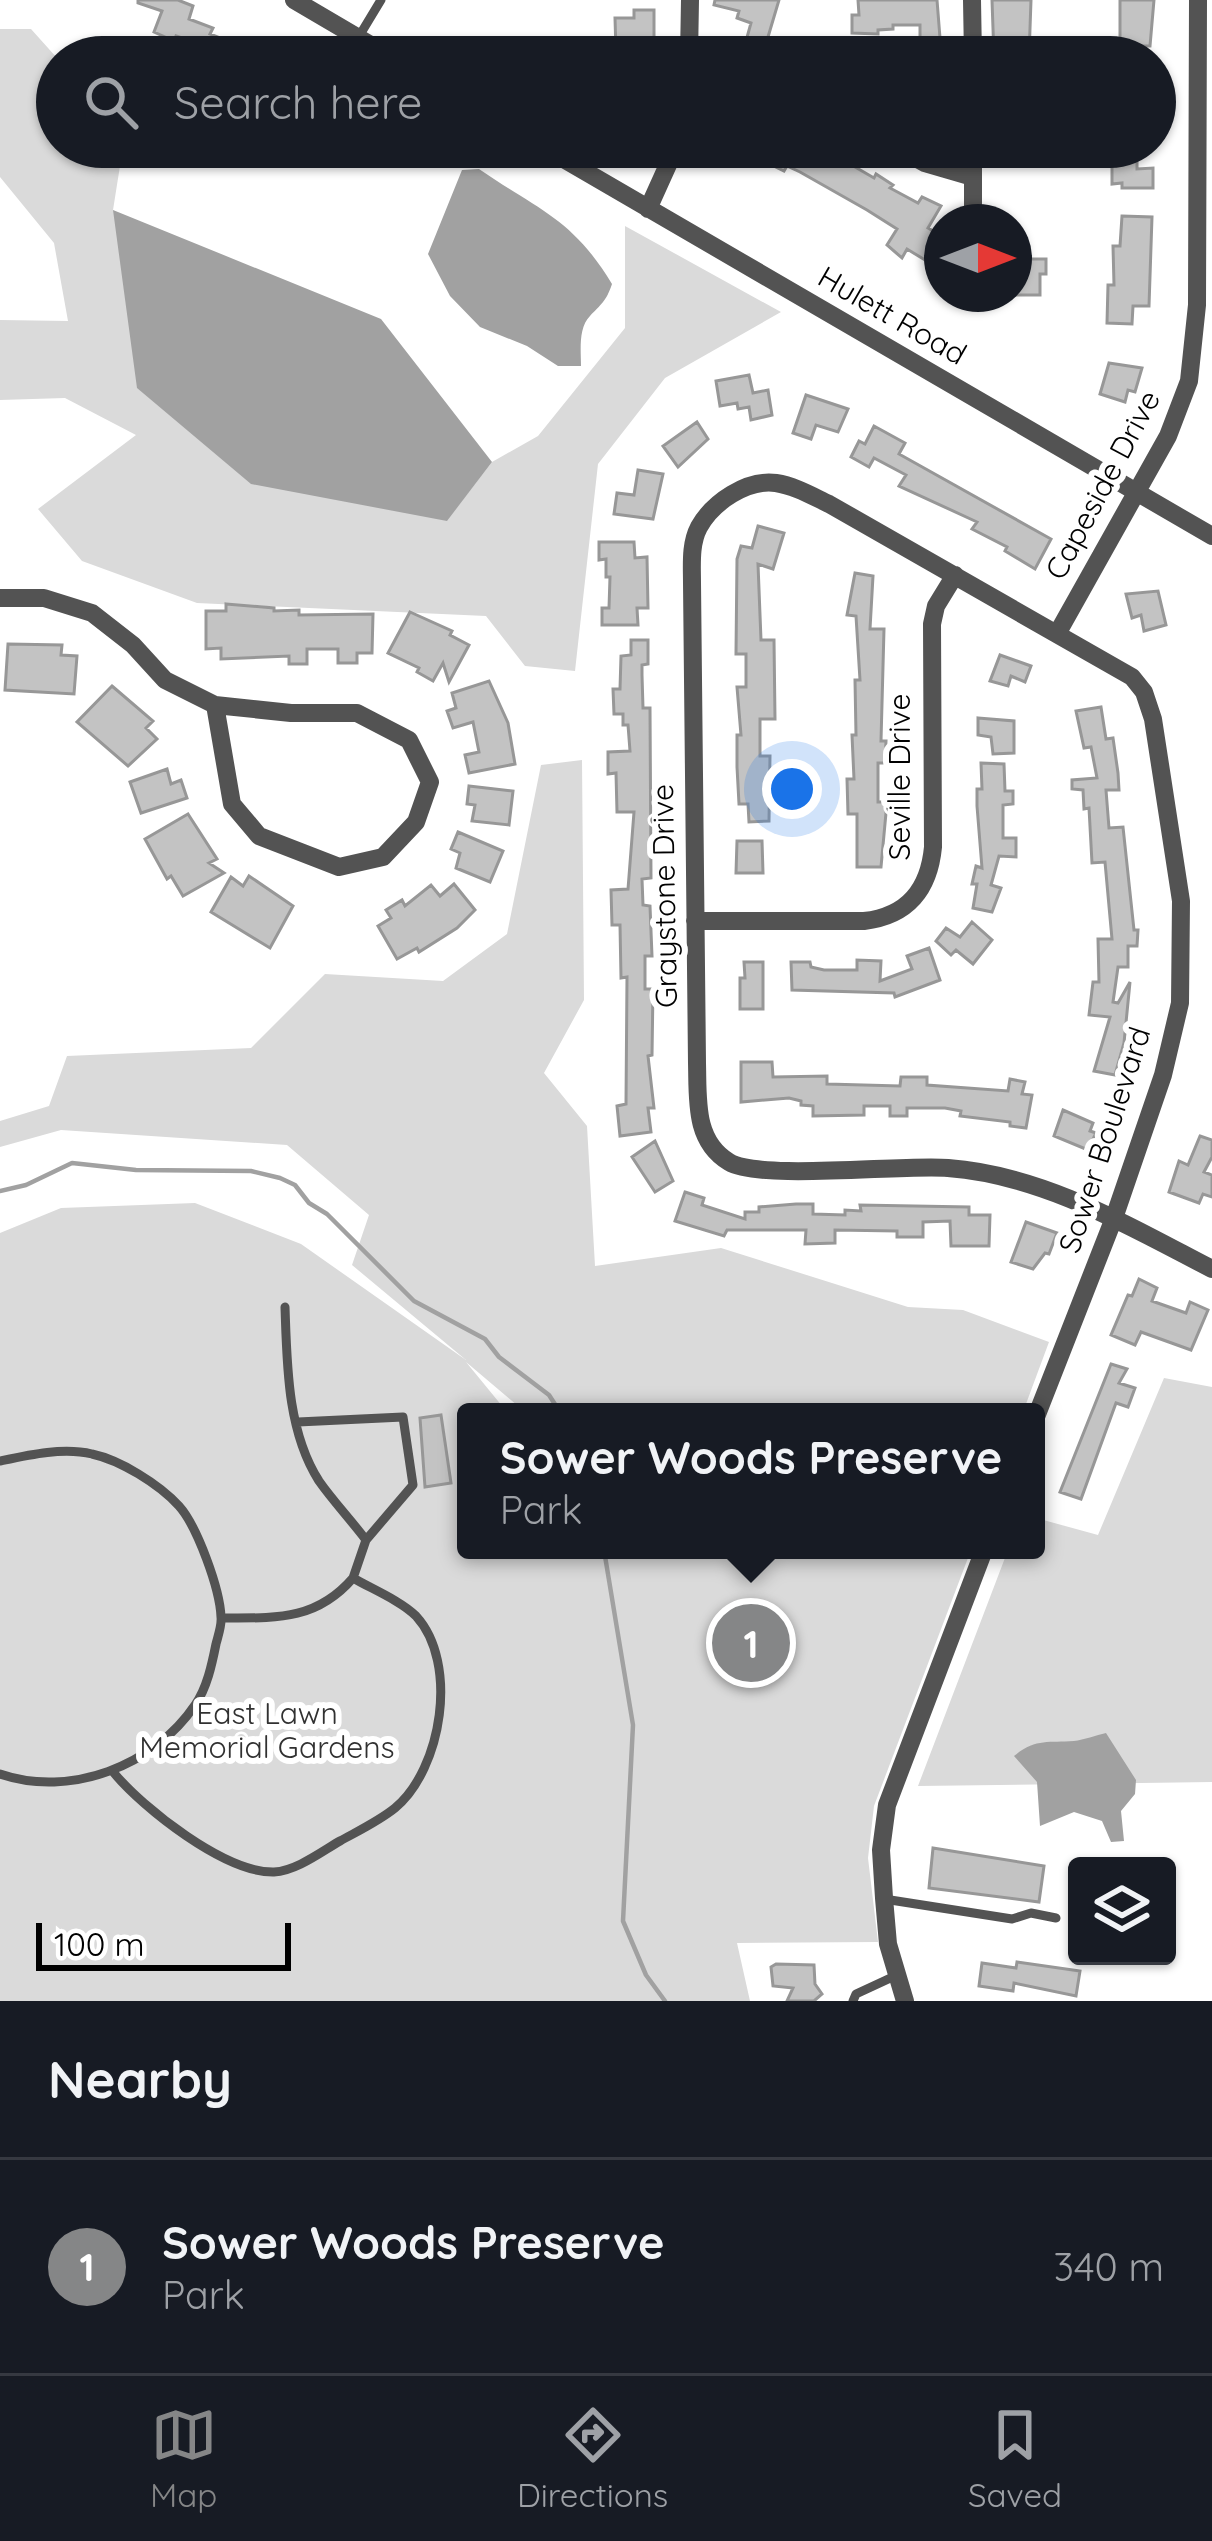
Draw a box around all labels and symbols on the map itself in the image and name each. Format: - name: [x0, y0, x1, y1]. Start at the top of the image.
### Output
- north arrow: [924, 204, 1032, 312]
- street label: Hulett Road: [811, 257, 974, 373]
- street label: Capeside Drive: [1036, 383, 1168, 586]
- street label: Seville Drive: [880, 694, 918, 860]
- your location: [762, 759, 822, 819]
- street label: Graystone Drive: [643, 784, 685, 1008]
- street label: Sower Boulevard: [1050, 1022, 1158, 1257]
- pin: 1: [712, 1598, 790, 1688]
- park label: East Lawn Memorial Gardens: [139, 1694, 395, 1766]
- scale bar: [36, 1917, 291, 1970]

